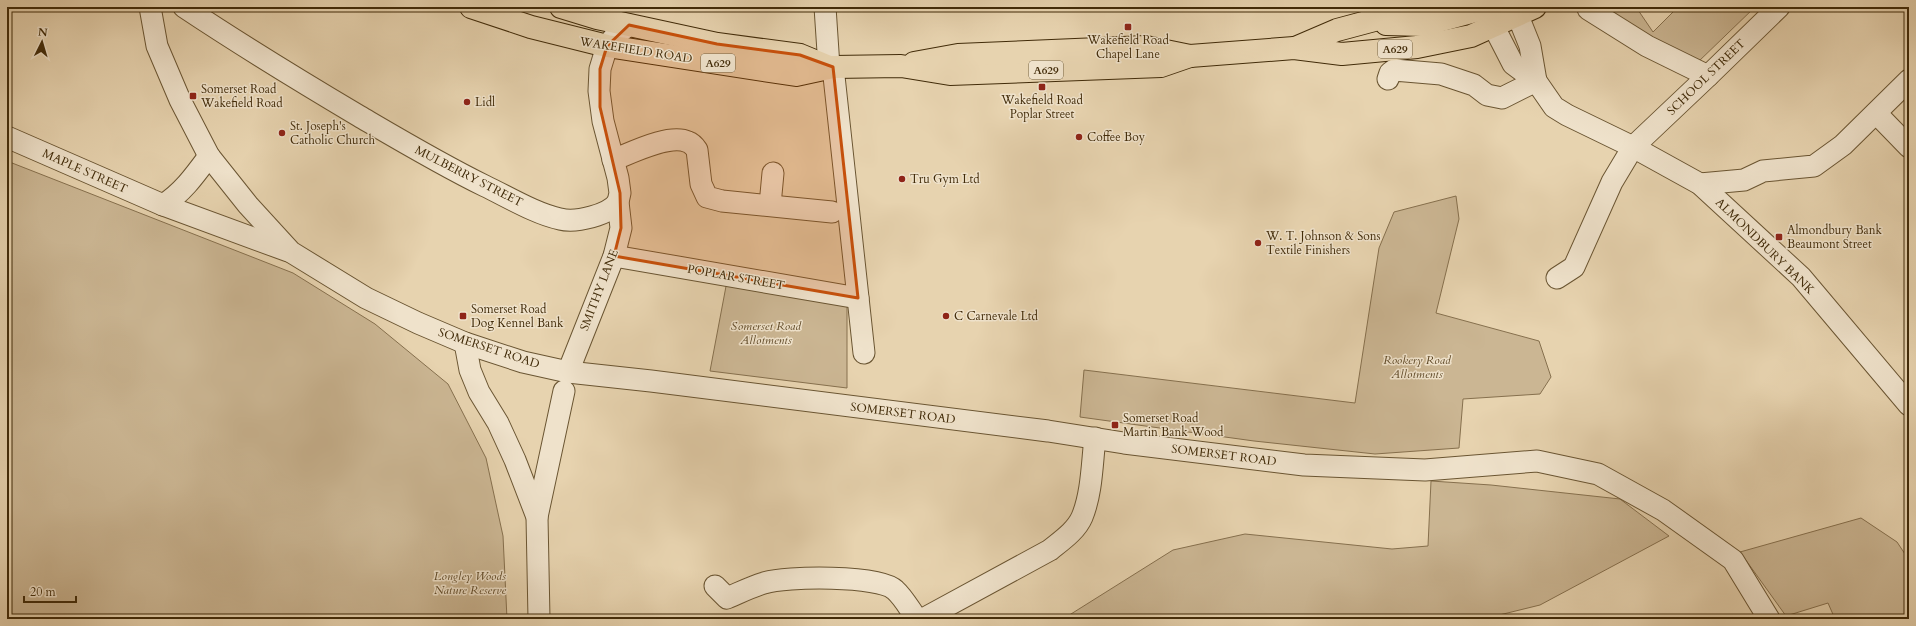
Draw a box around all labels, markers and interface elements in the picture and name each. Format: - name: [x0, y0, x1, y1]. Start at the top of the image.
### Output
- north arrow: [22, 22, 62, 62]
- marker: Wakefield Road Chapel Lane: [1123, 22, 1133, 32]
- text: N: [37, 25, 49, 40]
- place label: Wakefield Road Chapel Lane: [1086, 32, 1169, 62]
- street label: WAKEFIELD ROAD: [578, 33, 694, 67]
- street label: SCHOOL STREET: [1663, 35, 1749, 119]
- road number: A629: [1378, 40, 1412, 58]
- road number: A629: [701, 54, 735, 72]
- road number: A629: [1029, 61, 1063, 79]
- place label: Somerset Road Wakefield Road: [200, 81, 283, 111]
- marker: Wakefield Road Poplar Street: [1037, 82, 1047, 92]
- marker: Somerset Road Wakefield Road: [188, 91, 198, 101]
- place label: Wakefield Road Poplar Street: [1000, 92, 1083, 122]
- place label: Lidl: [475, 94, 495, 110]
- marker: Lidl: [462, 97, 472, 107]
- place label: St. Joseph's Catholic Church: [290, 118, 376, 148]
- marker: St. Joseph's Catholic Church: [277, 128, 287, 138]
- place label: Coffee Boy: [1087, 129, 1146, 145]
- marker: Coffee Boy: [1074, 132, 1084, 142]
- street label: MULBERRY STREET: [412, 142, 526, 210]
- street label: MAPLE STREET: [40, 145, 130, 197]
- place label: Tru Gym Ltd: [910, 171, 980, 187]
- marker: Tru Gym Ltd: [897, 174, 907, 184]
- street label: ALMONDBURY BANK: [1712, 194, 1818, 298]
- place label: Almondbury Bank Beaumont Street: [1787, 222, 1883, 252]
- place label: W. T. Johnson & Sons Textile Finishers: [1265, 228, 1381, 258]
- marker: Almondbury Bank Beaumont Street: [1774, 232, 1784, 242]
- marker: W. T. Johnson & Sons Textile Finishers: [1253, 238, 1263, 248]
- street label: SMITHY LANE: [576, 247, 622, 333]
- street label: POPLAR STREET: [686, 261, 786, 293]
- place label: Somerset Road Dog Kennel Bank: [471, 301, 564, 331]
- place label: C Carnevale Ltd: [954, 308, 1038, 324]
- marker: Somerset Road Dog Kennel Bank: [458, 311, 468, 321]
- marker: C Carnevale Ltd: [941, 311, 951, 321]
- park label: Somerset Road Allotments: [731, 318, 802, 348]
- street label: SOMERSET ROAD: [436, 324, 542, 372]
- park label: Rookery Road Allotments: [1383, 352, 1452, 382]
- street label: SOMERSET ROAD: [850, 399, 957, 427]
- place label: Somerset Road Martin Bank Wood: [1123, 410, 1224, 440]
- marker: Somerset Road Martin Bank Wood: [1110, 420, 1120, 430]
- street label: SOMERSET ROAD: [1171, 441, 1278, 469]
- park label: Longley Woods Nature Reserve: [434, 568, 506, 598]
- scale bar: [24, 578, 76, 604]
- text: 20 m: [30, 584, 57, 600]

